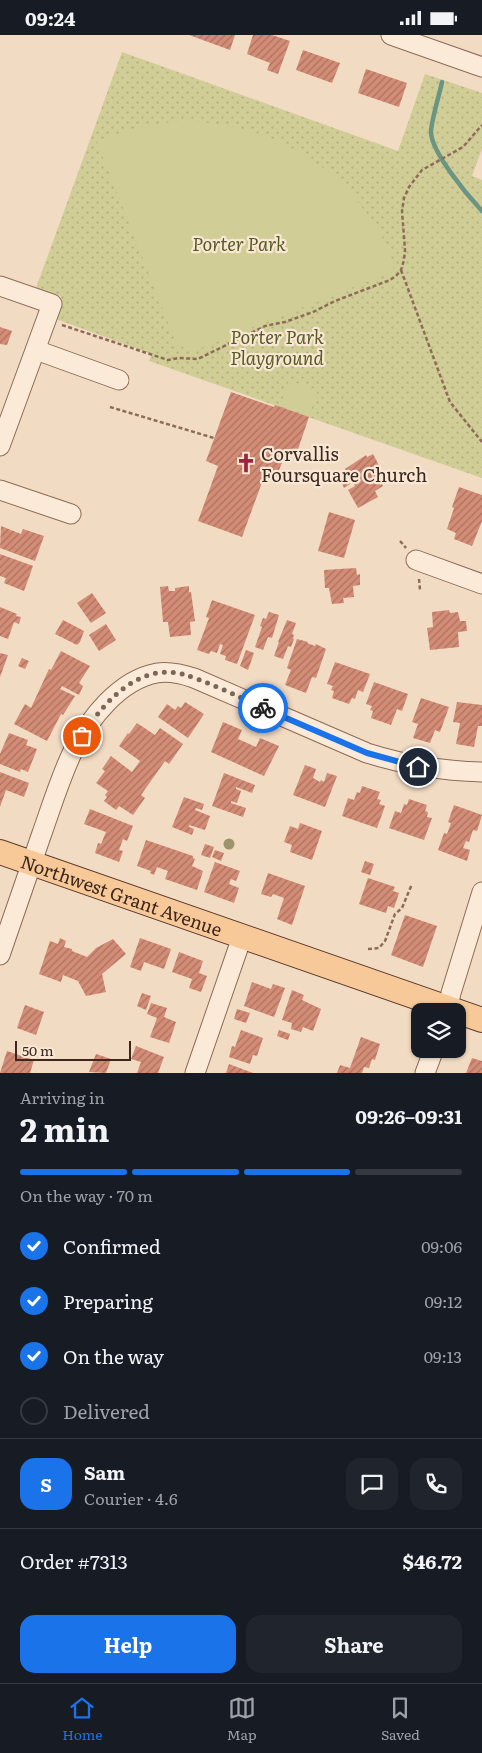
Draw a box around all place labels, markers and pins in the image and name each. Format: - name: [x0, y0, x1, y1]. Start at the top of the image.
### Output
- place label: Corvallis Foursquare Church: [261, 440, 427, 488]
- church icon: Corvallis Foursquare Church: [235, 452, 257, 474]
- pin: [61, 715, 103, 757]
- pin: [397, 746, 439, 788]

